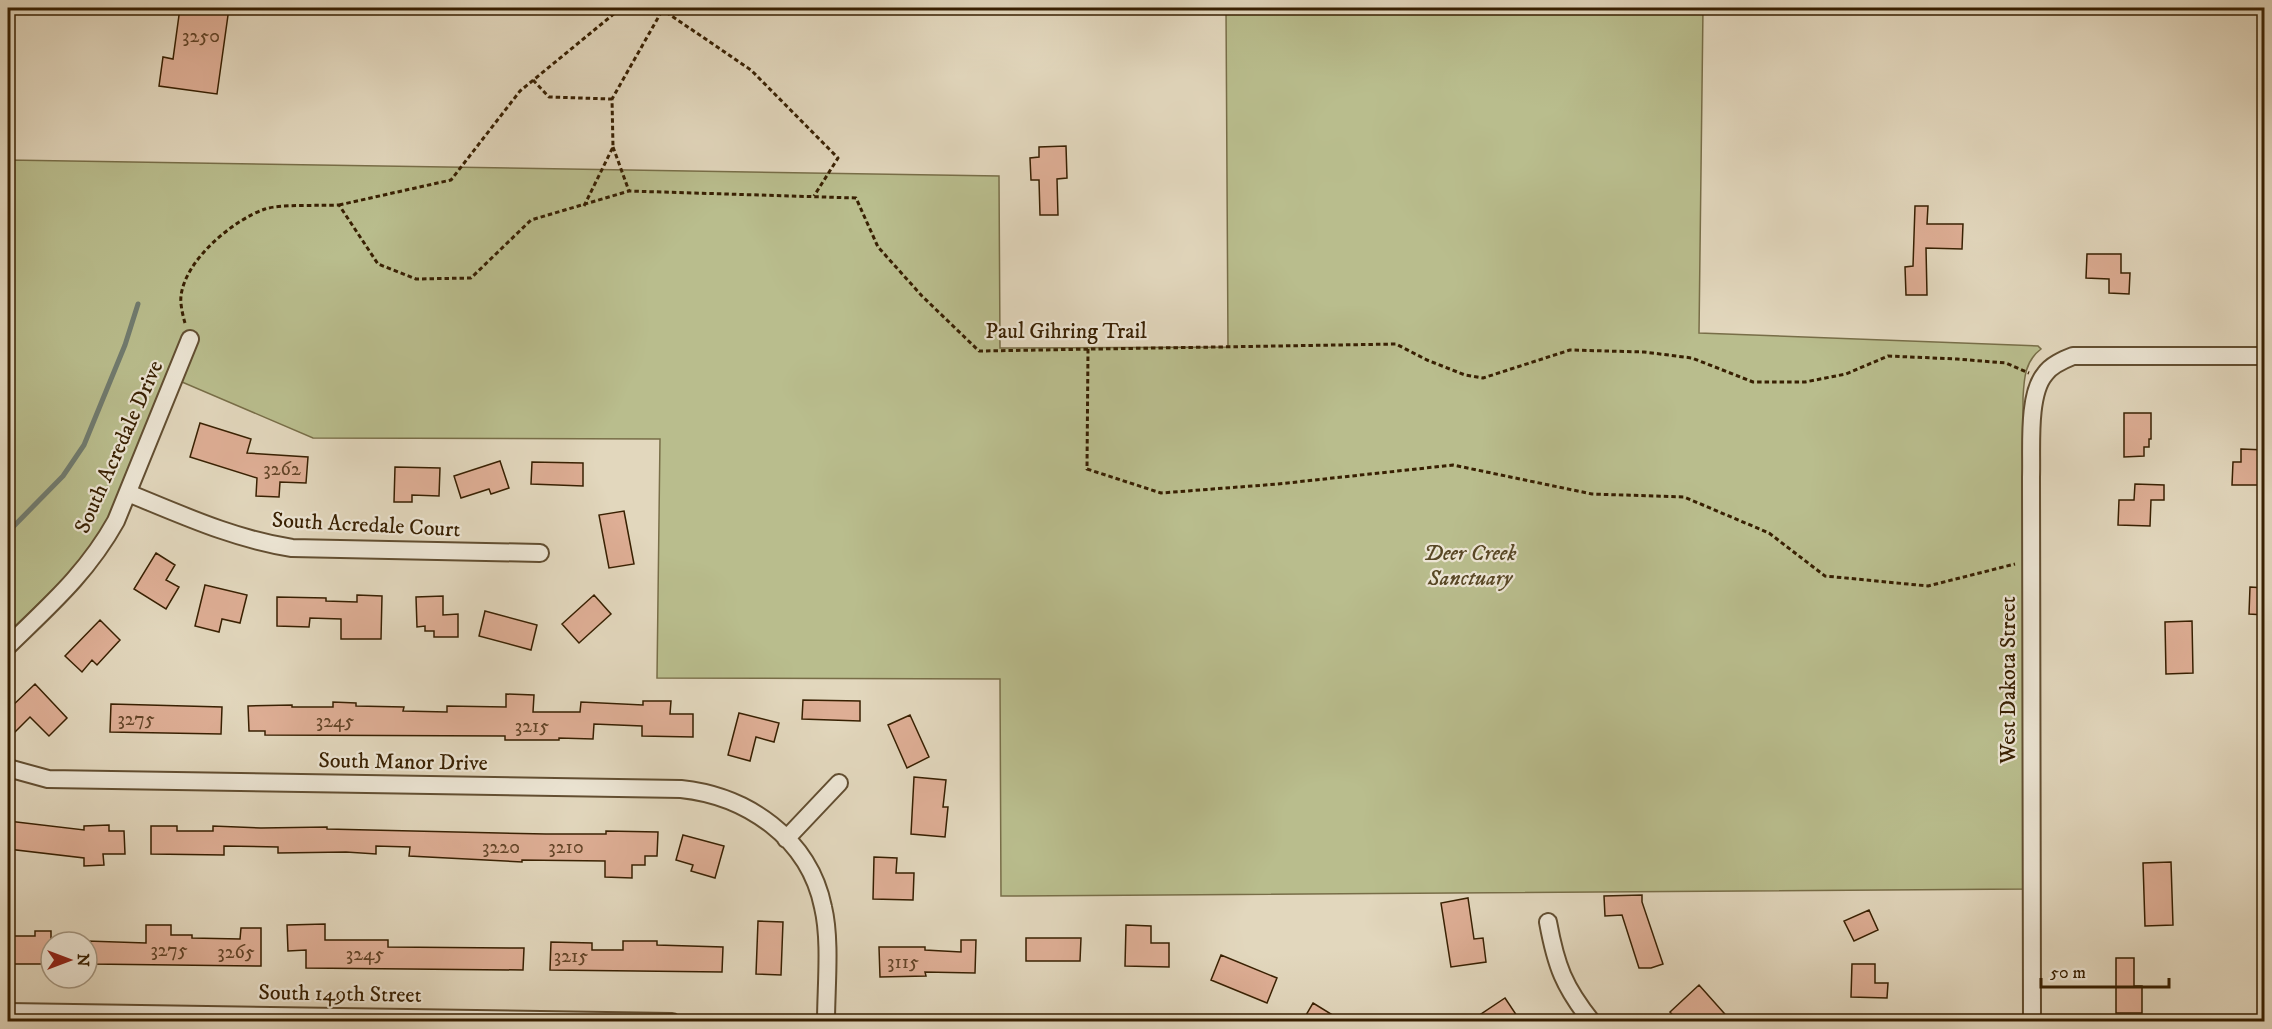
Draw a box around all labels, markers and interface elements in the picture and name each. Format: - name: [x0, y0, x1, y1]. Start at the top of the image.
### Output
- house number: 3250: [182, 24, 220, 49]
- street label: Paul Gihring Trail: [985, 318, 1147, 345]
- street label: South Acredale Drive: [69, 356, 169, 538]
- house number: 3262: [263, 457, 301, 482]
- street label: South Acredale Court: [271, 507, 461, 543]
- park label: Deer Creek Sanctuary: [1424, 540, 1517, 592]
- street label: West Dakota Street: [1995, 596, 2022, 765]
- house number: 3275: [117, 707, 155, 732]
- house number: 3245: [316, 709, 354, 734]
- house number: 3215: [515, 714, 549, 739]
- street label: South Manor Drive: [318, 747, 488, 777]
- house number: 3220: [482, 835, 520, 860]
- house number: 3210: [548, 835, 584, 860]
- north arrow: [39, 930, 99, 990]
- house number: 3275: [150, 938, 188, 963]
- house number: 3265: [217, 940, 255, 965]
- house number: 3245: [346, 942, 384, 967]
- house number: 3215: [554, 944, 588, 969]
- house number: 3115: [887, 950, 919, 975]
- scale bar: [2041, 951, 2168, 989]
- text: N: [73, 953, 93, 967]
- text: 50 m: [2050, 962, 2086, 984]
- street label: South 149th Street: [258, 979, 422, 1009]

